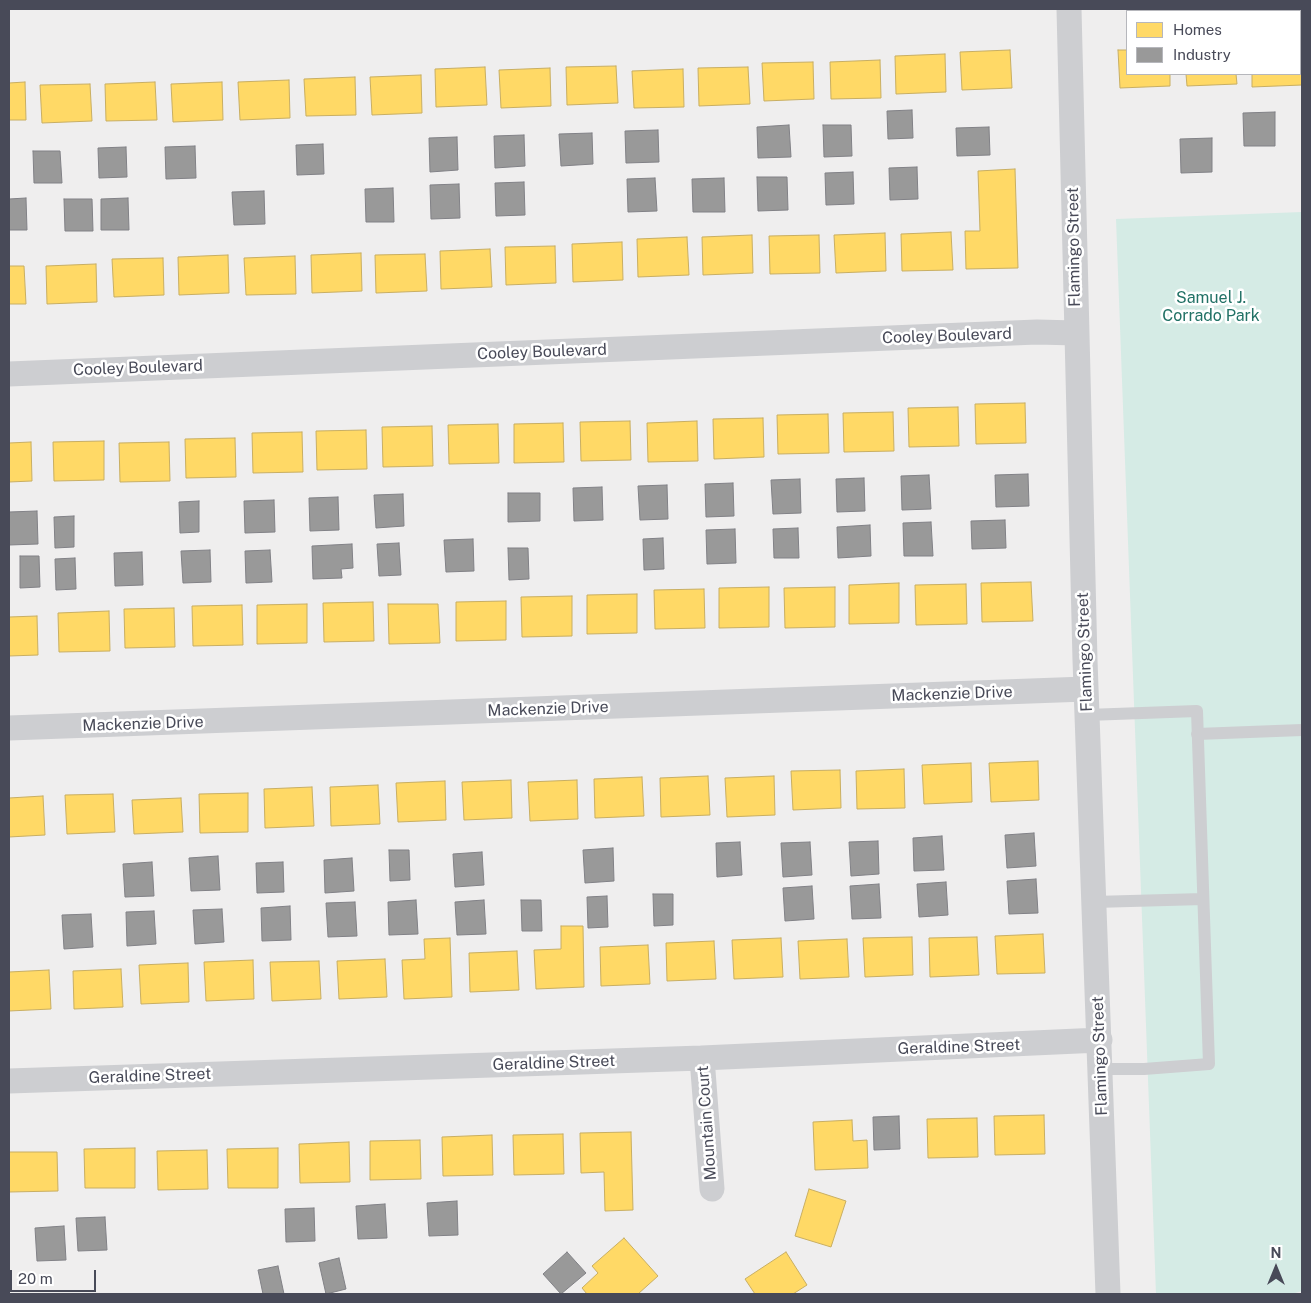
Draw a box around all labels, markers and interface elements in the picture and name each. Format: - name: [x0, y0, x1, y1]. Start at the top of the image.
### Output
- legend: [1126, 10, 1301, 75]
- text: Homes: [1173, 21, 1222, 38]
- text: Industry: [1173, 46, 1231, 63]
- street label: Flamingo Street: [1063, 187, 1085, 307]
- park label: Samuel J. Corrado Park: [1162, 288, 1260, 326]
- street label: Cooley Boulevard: [882, 324, 1012, 348]
- street label: Cooley Boulevard: [477, 340, 607, 364]
- street label: Cooley Boulevard: [73, 356, 203, 380]
- street label: Flamingo Street: [1073, 592, 1097, 712]
- street label: Mackenzie Drive: [891, 682, 1013, 706]
- street label: Mackenzie Drive: [487, 697, 609, 721]
- street label: Mackenzie Drive: [82, 712, 204, 736]
- street label: Flamingo Street: [1088, 996, 1112, 1116]
- street label: Geraldine Street: [897, 1035, 1021, 1059]
- street label: Geraldine Street: [492, 1051, 616, 1075]
- street label: Geraldine Street: [88, 1064, 212, 1088]
- street label: Mountain Court: [693, 1065, 721, 1181]
- north arrow: [1251, 1243, 1301, 1293]
- text: N: [1271, 1245, 1281, 1261]
- scale bar: [12, 1260, 99, 1292]
- text: 20 m: [18, 1270, 53, 1287]

